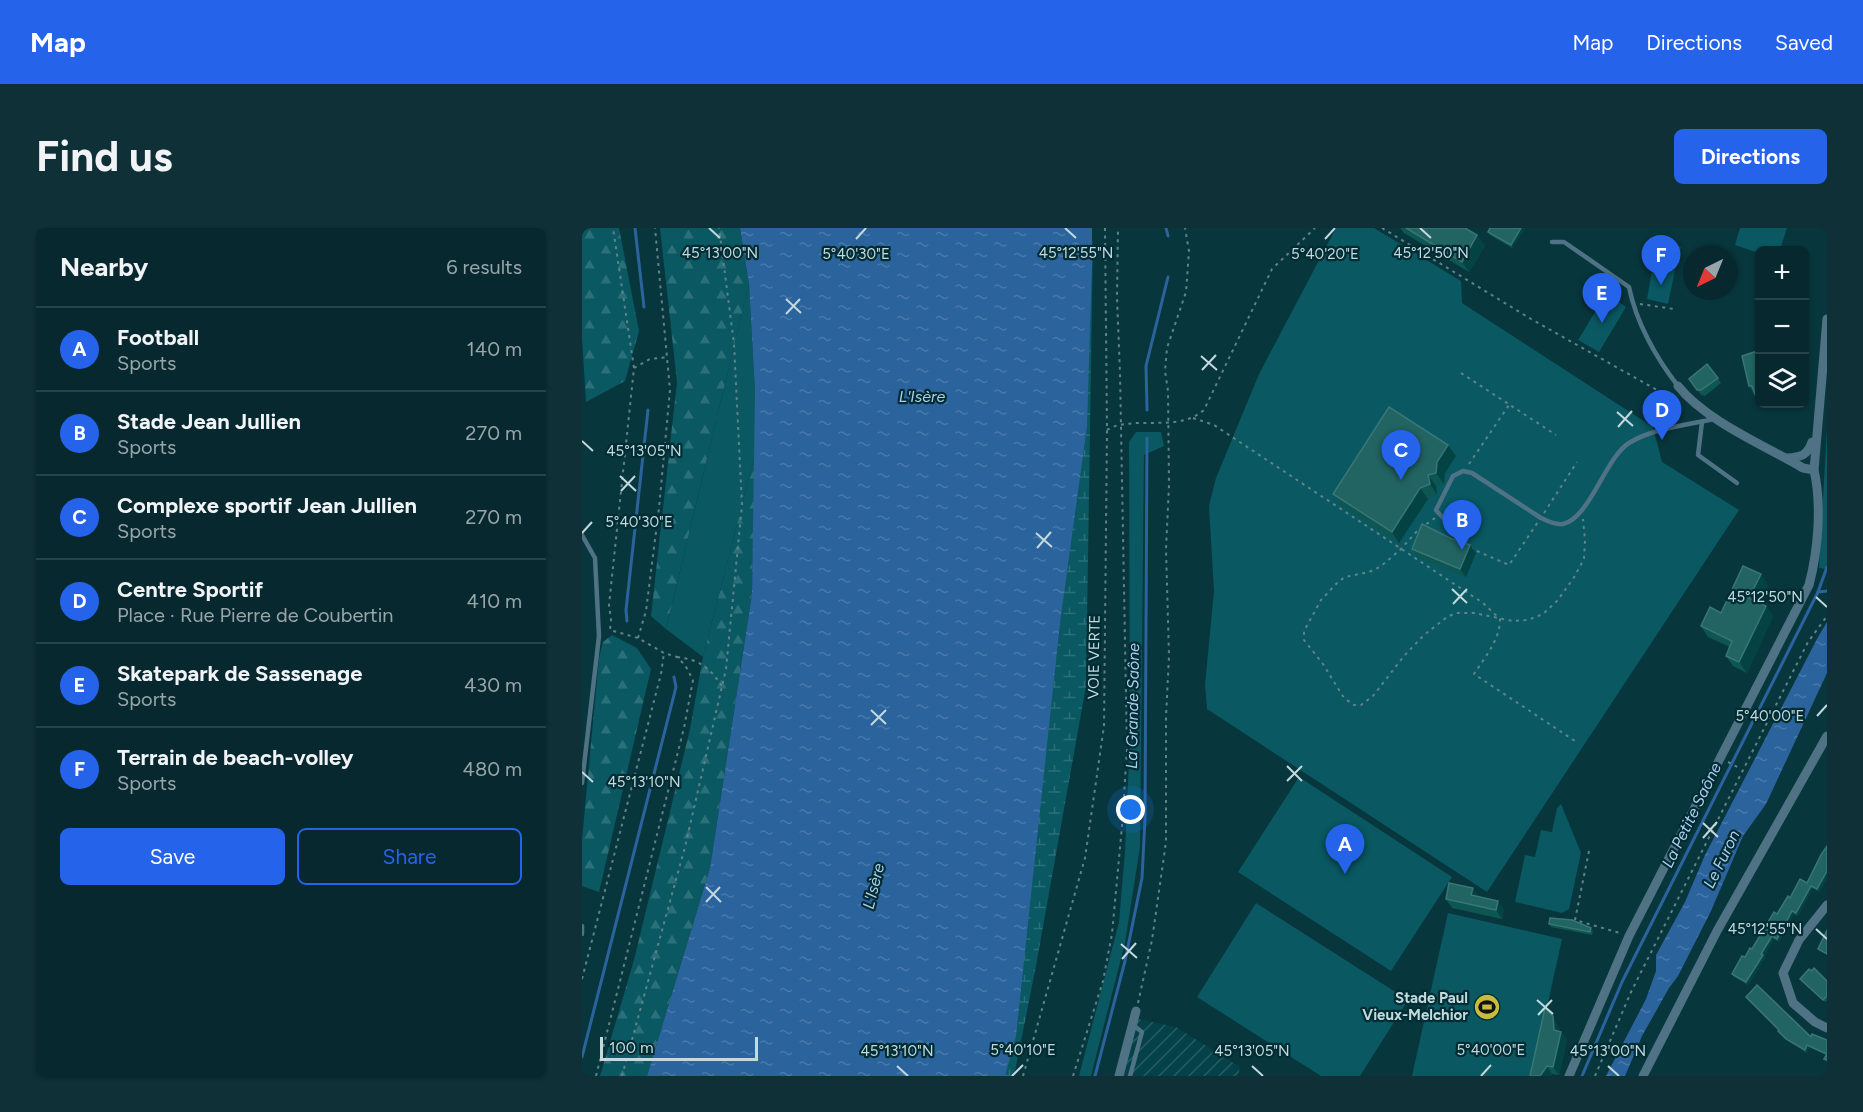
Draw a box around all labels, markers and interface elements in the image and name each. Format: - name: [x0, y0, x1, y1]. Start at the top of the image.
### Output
- text: Map: [30, 25, 86, 59]
- text: Map: [1572, 30, 1613, 55]
- text: Directions: [1646, 30, 1742, 55]
- text: Saved: [1775, 30, 1833, 55]
- button: Directions: [1674, 129, 1827, 184]
- text: Find us: [36, 131, 173, 182]
- pin: F: [1642, 236, 1680, 285]
- text: 45°13'00"N: [682, 244, 758, 262]
- text: 45°12'55"N: [1039, 244, 1113, 262]
- text: 45°12'50"N: [1393, 244, 1469, 262]
- text: 5°40'30"E: [822, 245, 890, 263]
- text: 5°40'20"E: [1291, 245, 1359, 263]
- north arrow: [1683, 246, 1737, 300]
- map controls: [1755, 246, 1809, 408]
- button: +: [1755, 246, 1809, 300]
- text: Nearby: [60, 251, 148, 283]
- text: 6 results: [446, 255, 522, 279]
- pin: E: [1582, 274, 1622, 323]
- button: −: [1755, 300, 1809, 354]
- text: Football: [117, 324, 199, 351]
- text: A: [72, 337, 87, 361]
- text: 140 m: [467, 337, 522, 361]
- text: Sports: [117, 351, 176, 375]
- button: layers: [1755, 354, 1809, 408]
- water label: L'Isère: [899, 387, 945, 406]
- pin: D: [1642, 390, 1682, 440]
- text: Stade Jean Jullien: [117, 408, 301, 435]
- text: B: [73, 421, 86, 445]
- text: 270 m: [465, 421, 522, 445]
- pin: C: [1382, 430, 1420, 480]
- text: Sports: [117, 435, 176, 459]
- text: 45°13'05"N: [606, 442, 682, 460]
- text: Complexe sportif Jean Jullien: [117, 492, 417, 519]
- pin: B: [1442, 500, 1482, 550]
- text: C: [72, 505, 87, 529]
- text: 270 m: [465, 505, 522, 529]
- text: 5°40'30"E: [605, 513, 673, 531]
- text: Sports: [117, 519, 176, 543]
- text: Centre Sportif: [117, 576, 263, 603]
- text: 45°12'50"N: [1727, 588, 1803, 606]
- text: D: [73, 589, 87, 613]
- text: 410 m: [467, 589, 522, 613]
- text: Place · Rue Pierre de Coubertin: [117, 603, 393, 627]
- street label: VOIE VERTE: [1084, 615, 1104, 699]
- water label: La Grande Saône: [1122, 643, 1143, 769]
- text: Skatepark de Sassenage: [117, 660, 362, 687]
- text: E: [74, 673, 85, 697]
- text: 430 m: [464, 673, 522, 697]
- text: Sports: [117, 687, 176, 711]
- text: 5°40'00"E: [1735, 707, 1805, 725]
- text: Terrain de beach-volley: [117, 744, 353, 771]
- text: F: [74, 757, 85, 781]
- text: 480 m: [463, 757, 522, 781]
- water label: La Petite Saône: [1658, 759, 1725, 871]
- text: Sports: [117, 771, 176, 795]
- text: 45°13'10"N: [607, 773, 681, 791]
- your location: [1116, 795, 1145, 824]
- pin: A: [1326, 824, 1365, 874]
- water label: Le Furon: [1699, 827, 1744, 891]
- button: Save: [60, 828, 285, 885]
- button: Share: [297, 828, 522, 885]
- water label: L'Isère: [859, 861, 888, 911]
- text: 45°12'55"N: [1728, 920, 1802, 938]
- place label: Stade Paul Vieux-Melchior: [1362, 989, 1468, 1024]
- sports icon: Stade Paul Vieux-Melchior: [1472, 992, 1502, 1022]
- scale bar: [600, 1034, 758, 1062]
- text: 100 m: [609, 1038, 654, 1057]
- text: 5°40'10"E: [990, 1041, 1056, 1059]
- text: 5°40'00"E: [1456, 1041, 1526, 1059]
- text: 45°13'10"N: [860, 1042, 934, 1060]
- text: 45°13'05"N: [1214, 1042, 1290, 1060]
- text: 45°13'00"N: [1570, 1042, 1646, 1060]

